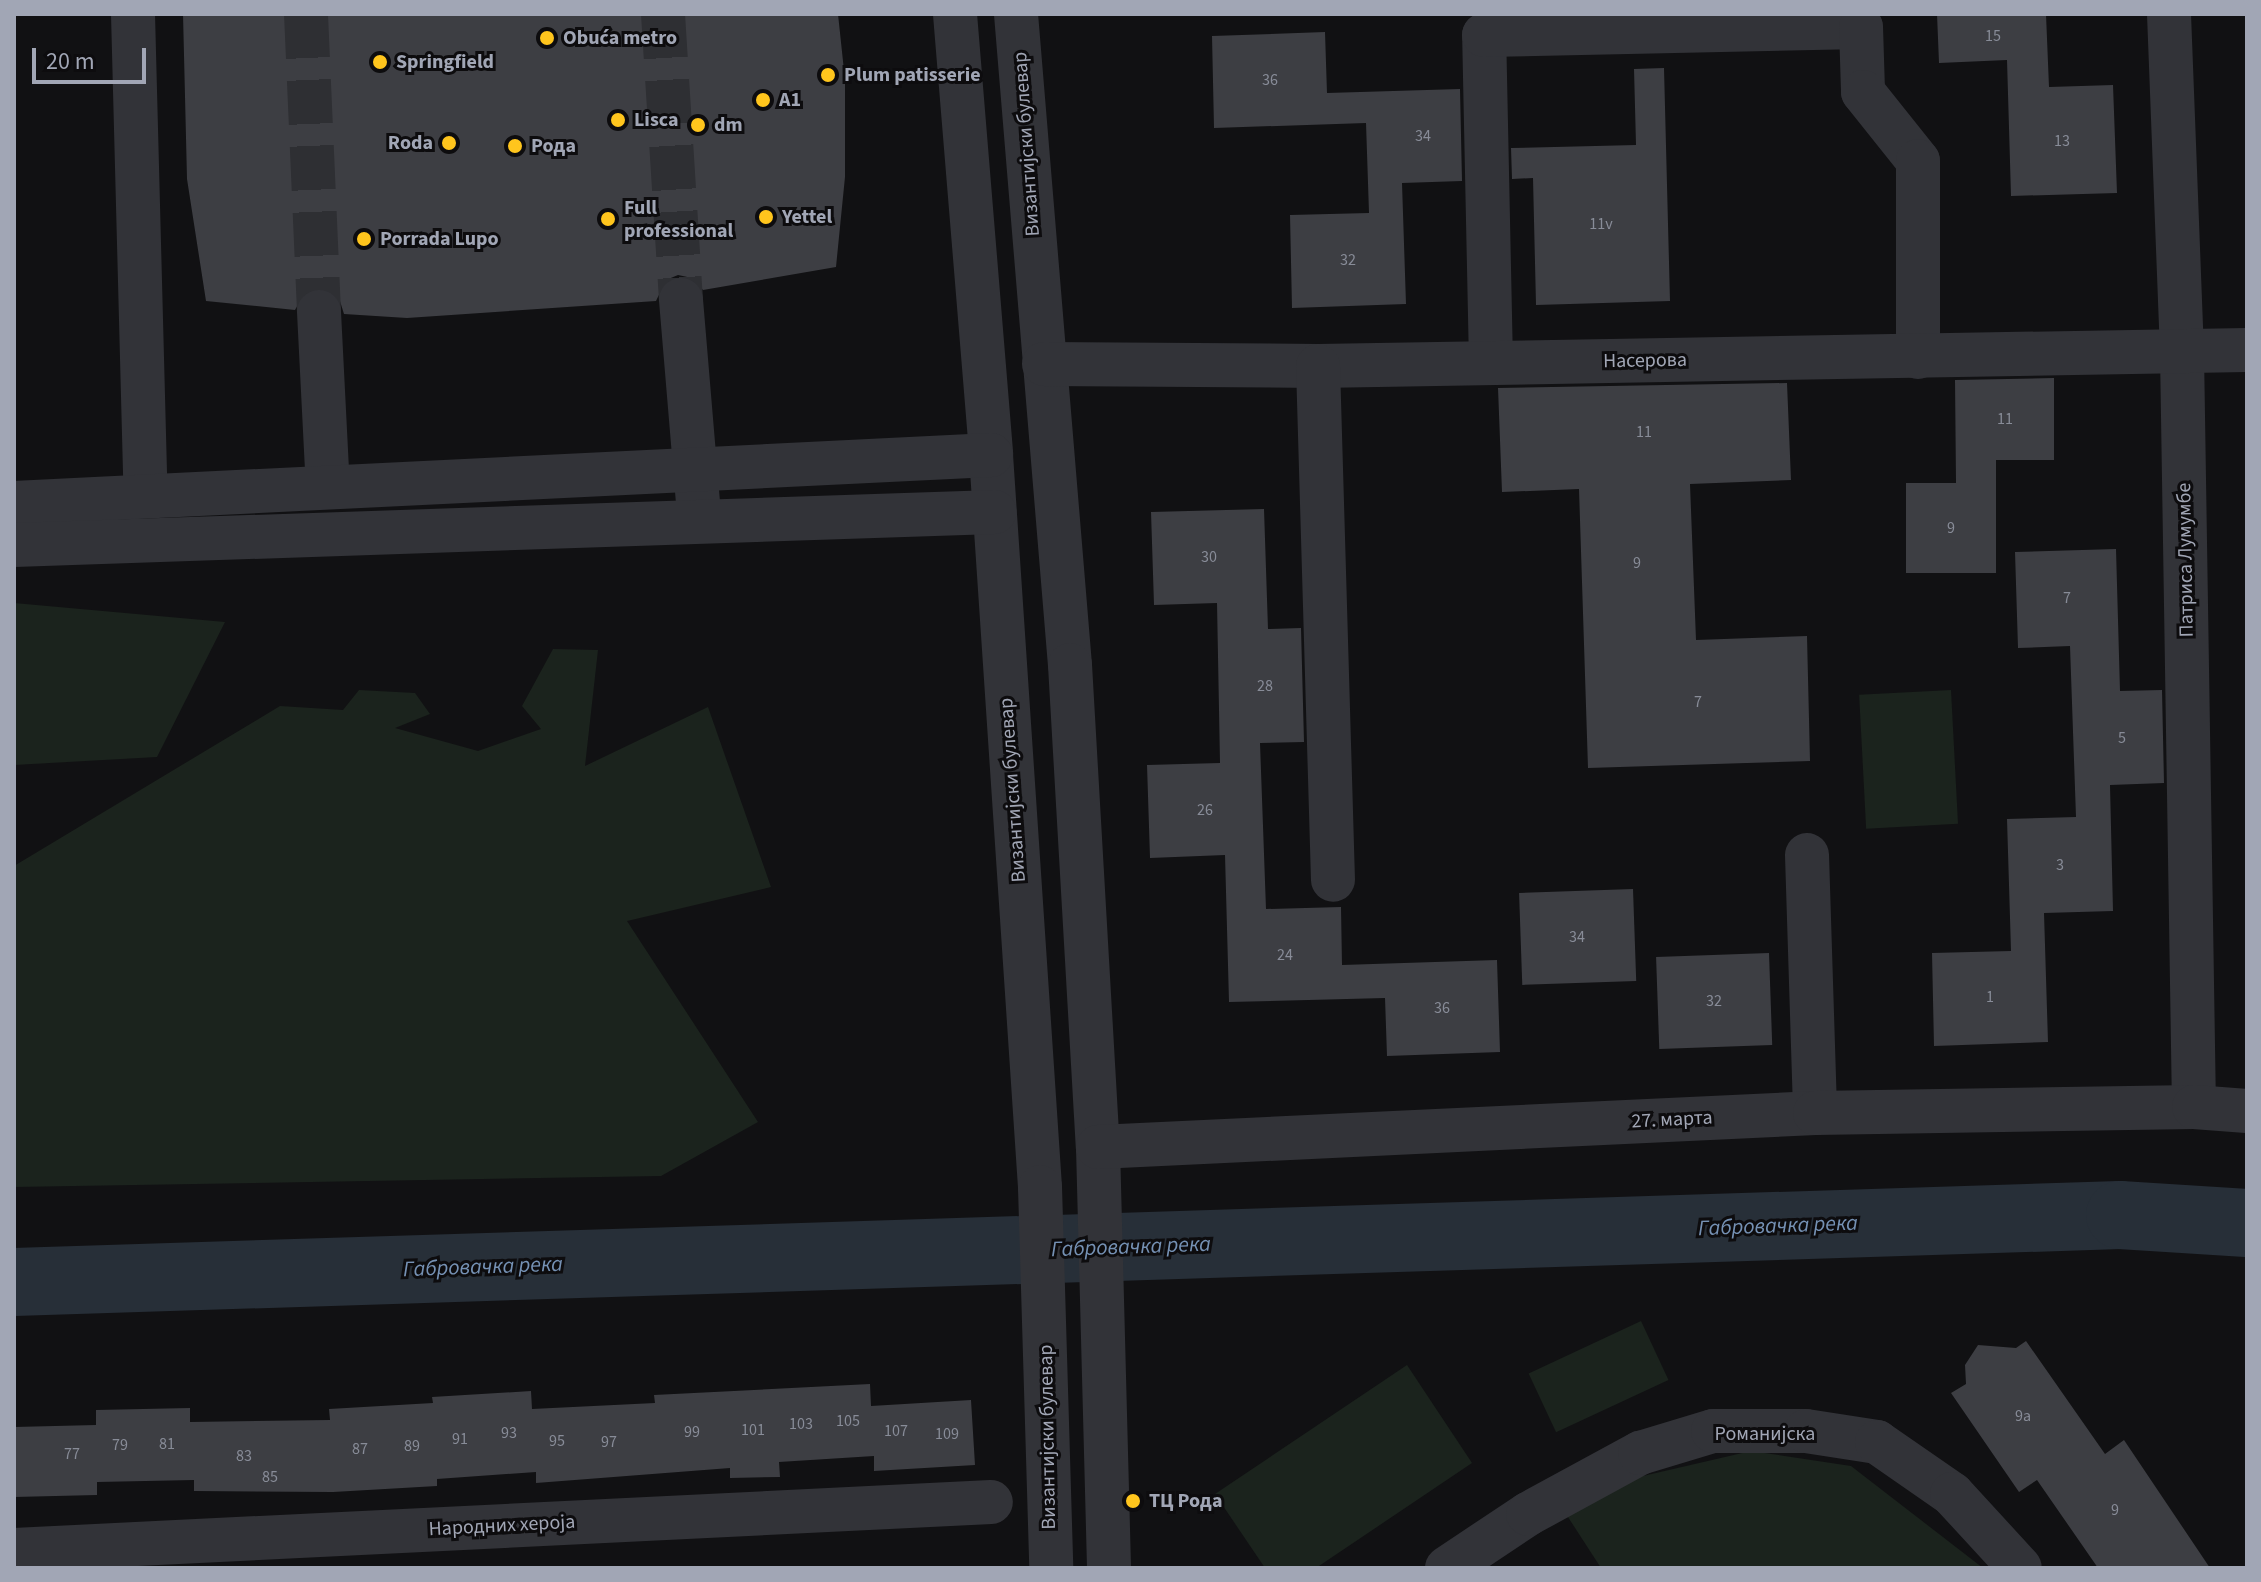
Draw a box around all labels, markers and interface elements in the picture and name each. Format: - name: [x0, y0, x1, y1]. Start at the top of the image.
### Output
- place label: Obuća metro: [563, 26, 677, 50]
- house number: 15: [1985, 26, 2001, 46]
- marker: Obuća metro: [538, 29, 556, 47]
- scale bar: [36, 32, 150, 82]
- text: 20 m: [46, 44, 95, 79]
- place label: Springfield: [396, 50, 494, 74]
- street label: Византијски булевар: [1009, 51, 1045, 237]
- marker: Springfield: [371, 53, 389, 71]
- place label: Plum patisserie: [844, 63, 981, 87]
- marker: Plum patisserie: [819, 66, 837, 84]
- house number: 36: [1262, 70, 1278, 90]
- place label: A1: [779, 88, 801, 112]
- marker: A1: [754, 91, 772, 109]
- place label: Lisca: [634, 108, 678, 132]
- marker: Lisca: [609, 111, 627, 129]
- place label: dm: [714, 113, 743, 137]
- marker: dm: [689, 116, 707, 134]
- house number: 34: [1415, 126, 1431, 146]
- place label: Roda: [388, 131, 433, 155]
- house number: 13: [2054, 131, 2070, 151]
- marker: Roda: [440, 134, 458, 152]
- place label: Рода: [531, 134, 576, 158]
- marker: Рода: [506, 137, 524, 155]
- place label: Full professional: [624, 196, 733, 243]
- place label: Yettel: [782, 205, 832, 229]
- marker: Yettel: [757, 208, 775, 226]
- marker: Full professional: [599, 210, 617, 228]
- house number: 11v: [1589, 214, 1613, 234]
- place label: Porrada Lupo: [380, 227, 499, 251]
- marker: Porrada Lupo: [355, 230, 373, 248]
- house number: 32: [1340, 250, 1356, 270]
- street label: Насерова: [1603, 348, 1687, 374]
- house number: 11: [1997, 409, 2013, 429]
- house number: 11: [1636, 422, 1652, 442]
- street label: Патриса Лумумбе: [2173, 482, 2199, 638]
- house number: 9: [1947, 518, 1955, 538]
- house number: 30: [1201, 547, 1217, 567]
- house number: 9: [1633, 553, 1641, 573]
- house number: 7: [2063, 588, 2071, 608]
- house number: 28: [1257, 676, 1273, 696]
- house number: 7: [1694, 692, 1702, 712]
- street label: Византијски булевар: [995, 697, 1031, 883]
- house number: 5: [2118, 728, 2126, 748]
- house number: 26: [1197, 800, 1213, 820]
- house number: 3: [2056, 855, 2064, 875]
- house number: 34: [1569, 927, 1585, 947]
- house number: 24: [1277, 945, 1293, 965]
- house number: 1: [1986, 987, 1994, 1007]
- house number: 32: [1706, 991, 1722, 1011]
- house number: 36: [1434, 998, 1450, 1018]
- street label: 27. марта: [1631, 1106, 1713, 1134]
- water label: Габровачка река: [1698, 1210, 1858, 1242]
- water label: Габровачка река: [1051, 1231, 1211, 1263]
- water label: Габровачка река: [403, 1251, 563, 1283]
- street label: Византијски булевар: [1034, 1344, 1062, 1530]
- house number: 9a: [2015, 1406, 2031, 1426]
- house number: 105: [836, 1411, 860, 1431]
- house number: 103: [789, 1414, 813, 1434]
- house number: 101: [741, 1420, 765, 1440]
- house number: 107: [884, 1421, 908, 1441]
- house number: 99: [684, 1422, 700, 1442]
- street label: Романијска: [1715, 1422, 1815, 1446]
- house number: 93: [501, 1423, 517, 1443]
- house number: 109: [935, 1424, 959, 1444]
- house number: 91: [452, 1429, 468, 1449]
- house number: 95: [549, 1431, 565, 1451]
- house number: 97: [601, 1432, 617, 1452]
- house number: 81: [159, 1434, 175, 1454]
- house number: 79: [112, 1435, 128, 1455]
- house number: 89: [404, 1436, 420, 1456]
- house number: 87: [352, 1439, 368, 1459]
- house number: 77: [64, 1444, 80, 1464]
- house number: 83: [236, 1446, 252, 1466]
- house number: 85: [262, 1467, 278, 1487]
- place label: ТЦ Рода: [1149, 1489, 1222, 1513]
- marker: ТЦ Рода: [1124, 1492, 1142, 1510]
- house number: 9: [2111, 1500, 2119, 1520]
- street label: Народних хероја: [428, 1510, 576, 1542]

